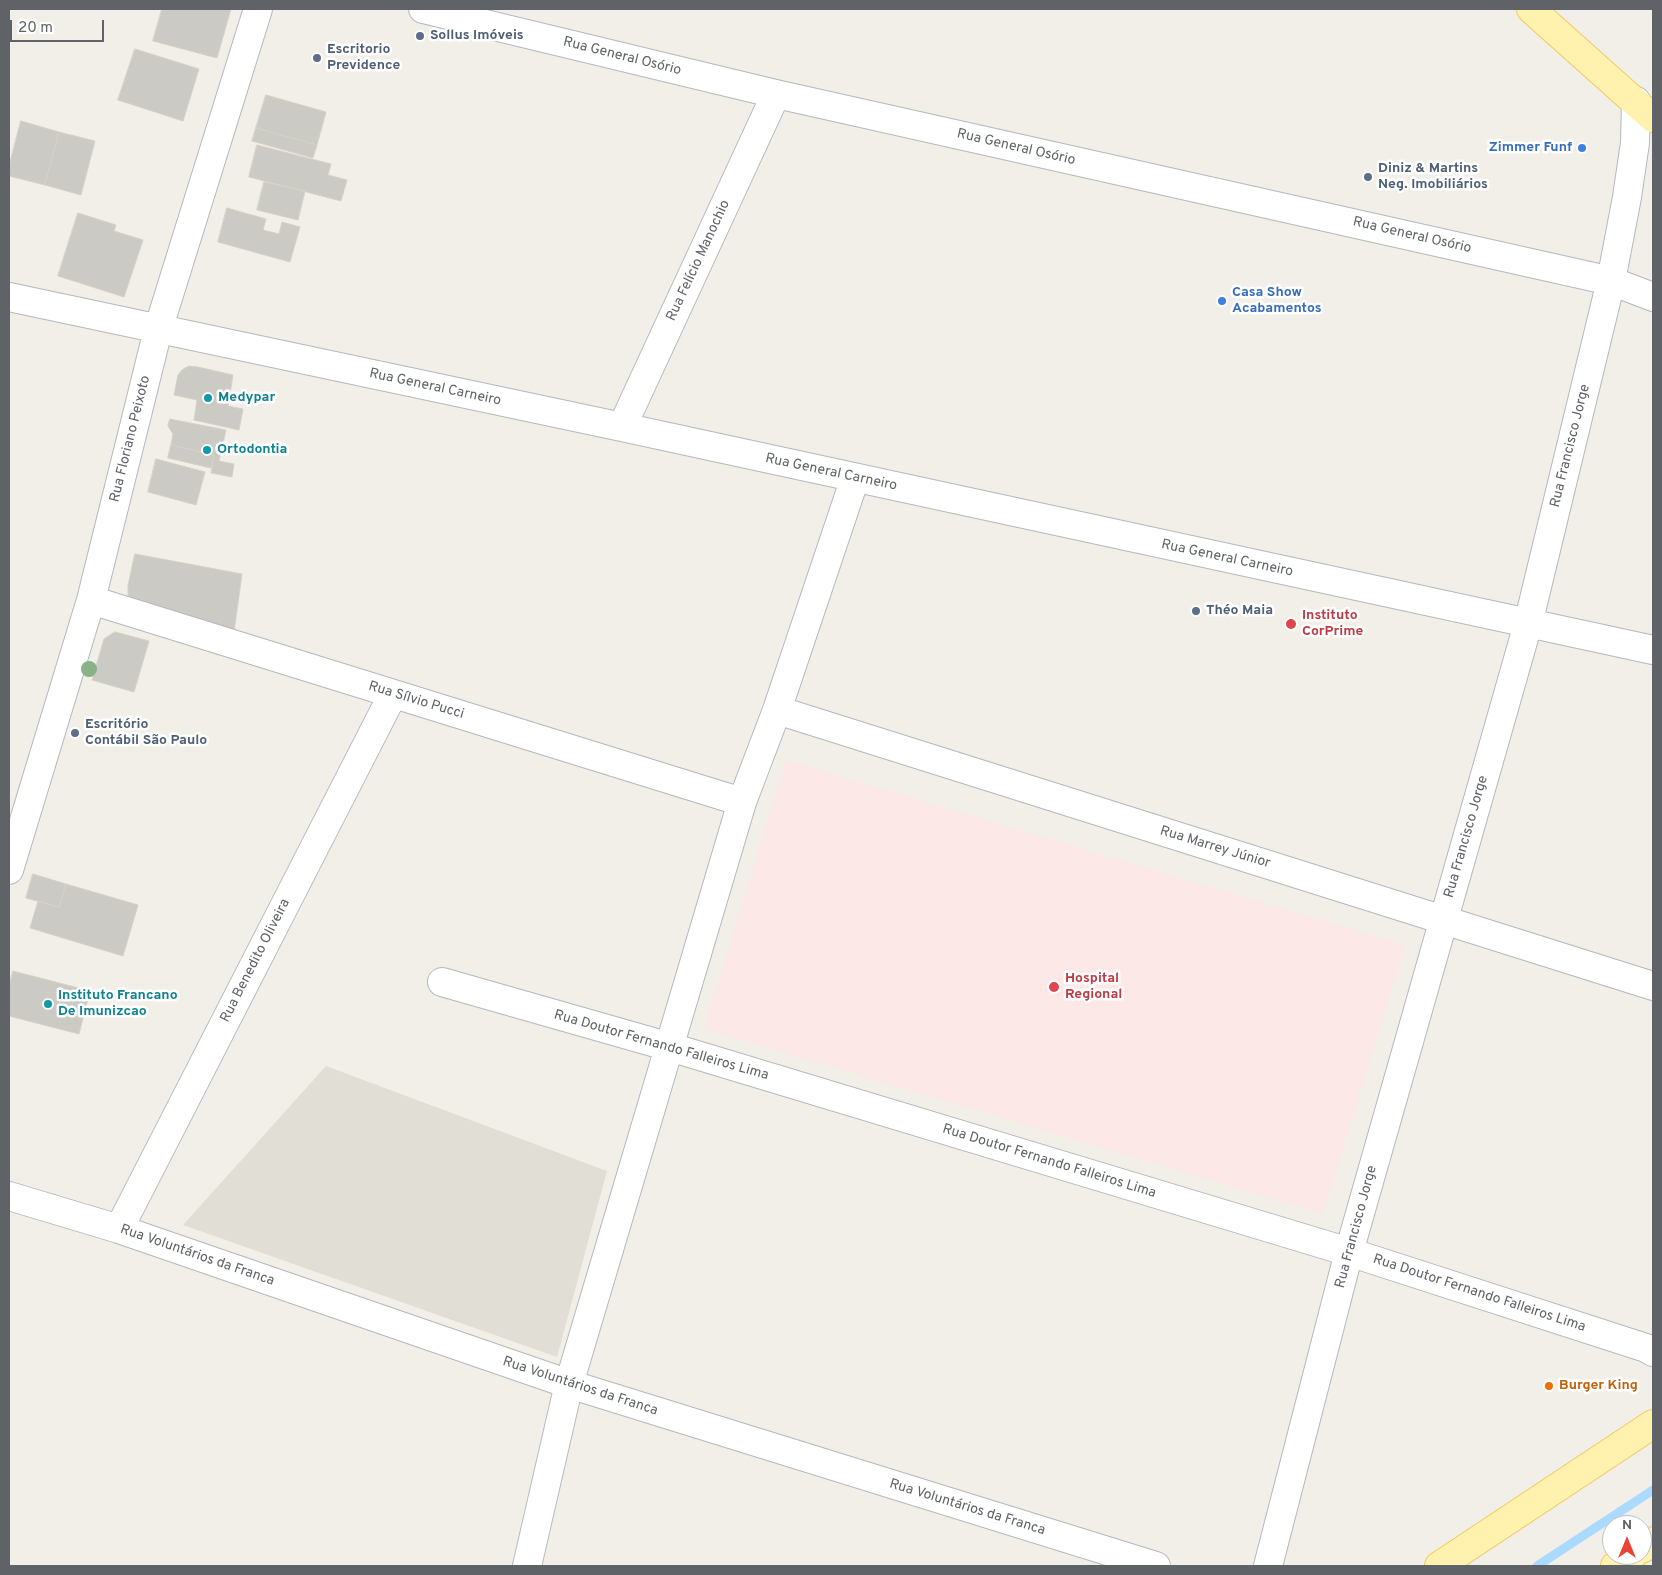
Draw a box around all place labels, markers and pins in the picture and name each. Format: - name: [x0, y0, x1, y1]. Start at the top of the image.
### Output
- place label: Sollus Imóveis: [430, 28, 524, 44]
- marker: Sollus Imóveis: [414, 30, 426, 42]
- place label: Escritorio Previdence: [327, 42, 400, 74]
- marker: Escritorio Previdence: [311, 52, 323, 64]
- place label: Zimmer Funf: [1489, 140, 1572, 156]
- marker: Zimmer Funf: [1576, 142, 1588, 154]
- place label: Diniz & Martins Neg. Imobiliários: [1378, 161, 1488, 193]
- marker: Diniz & Martins Neg. Imobiliários: [1362, 171, 1374, 183]
- place label: Casa Show Acabamentos: [1232, 285, 1322, 318]
- marker: Casa Show Acabamentos: [1216, 295, 1228, 307]
- place label: Medypar: [218, 390, 275, 406]
- marker: Medypar: [202, 392, 214, 404]
- place label: Ortodontia: [217, 442, 287, 458]
- marker: Ortodontia: [201, 444, 213, 456]
- place label: Théo Maia: [1206, 603, 1273, 619]
- marker: Théo Maia: [1190, 605, 1202, 617]
- place label: Instituto CorPrime: [1302, 608, 1363, 640]
- marker: Instituto CorPrime: [1284, 617, 1298, 631]
- place label: Escritório Contábil São Paulo: [85, 717, 207, 750]
- marker: Escritório Contábil São Paulo: [69, 727, 81, 739]
- place label: Hospital Regional: [1065, 971, 1122, 1004]
- marker: Hospital Regional: [1047, 980, 1061, 994]
- place label: Instituto Francano De Imunizcao: [58, 988, 178, 1020]
- marker: Instituto Francano De Imunizcao: [42, 998, 54, 1010]
- place label: Burger King: [1559, 1378, 1638, 1394]
- marker: Burger King: [1543, 1380, 1555, 1392]

